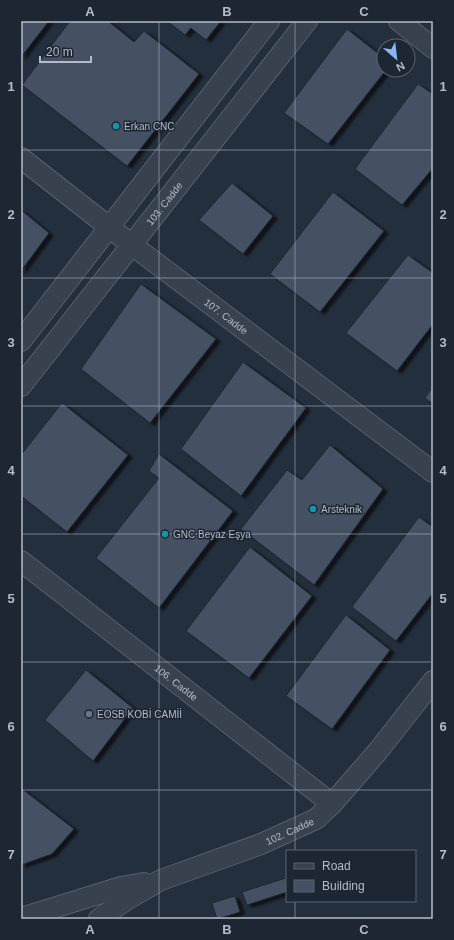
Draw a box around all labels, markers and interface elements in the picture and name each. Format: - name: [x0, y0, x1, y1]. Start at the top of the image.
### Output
- text: A: [85, 4, 95, 19]
- text: B: [222, 4, 232, 19]
- text: C: [359, 4, 369, 19]
- scale bar: [40, 38, 91, 64]
- north arrow: [376, 38, 416, 78]
- text: 20 m: [46, 45, 73, 59]
- text: N: [394, 60, 407, 74]
- text: 1: [7, 79, 15, 94]
- text: 1: [439, 79, 447, 94]
- marker: Erkan CNC: [111, 121, 121, 131]
- place label: Erkan CNC: [124, 121, 175, 132]
- street label: 103. Cadde: [144, 180, 185, 227]
- text: 2: [7, 207, 15, 222]
- text: 2: [439, 207, 447, 222]
- street label: 107. Cadde: [202, 296, 250, 337]
- text: 3: [7, 335, 15, 350]
- text: 3: [439, 335, 447, 350]
- text: 4: [7, 463, 15, 478]
- text: 4: [439, 463, 447, 478]
- marker: Arsteknik: [308, 504, 318, 514]
- place label: Arsteknik: [321, 504, 363, 515]
- marker: GNC Beyaz Eşya: [160, 529, 170, 539]
- place label: GNC Beyaz Eşya: [173, 529, 251, 540]
- text: 5: [7, 591, 15, 606]
- text: 5: [439, 591, 447, 606]
- street label: 106. Cadde: [152, 662, 200, 703]
- place label: EOSB KOBİ CAMİİ: [97, 708, 182, 720]
- marker: EOSB KOBİ CAMİİ: [84, 709, 94, 719]
- text: 6: [7, 719, 15, 734]
- text: 6: [439, 719, 447, 734]
- street label: 102. Cadde: [264, 816, 316, 847]
- text: 7: [7, 847, 15, 862]
- text: 7: [439, 847, 447, 862]
- legend: [286, 850, 416, 902]
- text: Road: [322, 859, 351, 873]
- text: Building: [322, 879, 365, 893]
- text: A: [85, 922, 95, 937]
- text: B: [222, 922, 232, 937]
- text: C: [359, 922, 369, 937]

